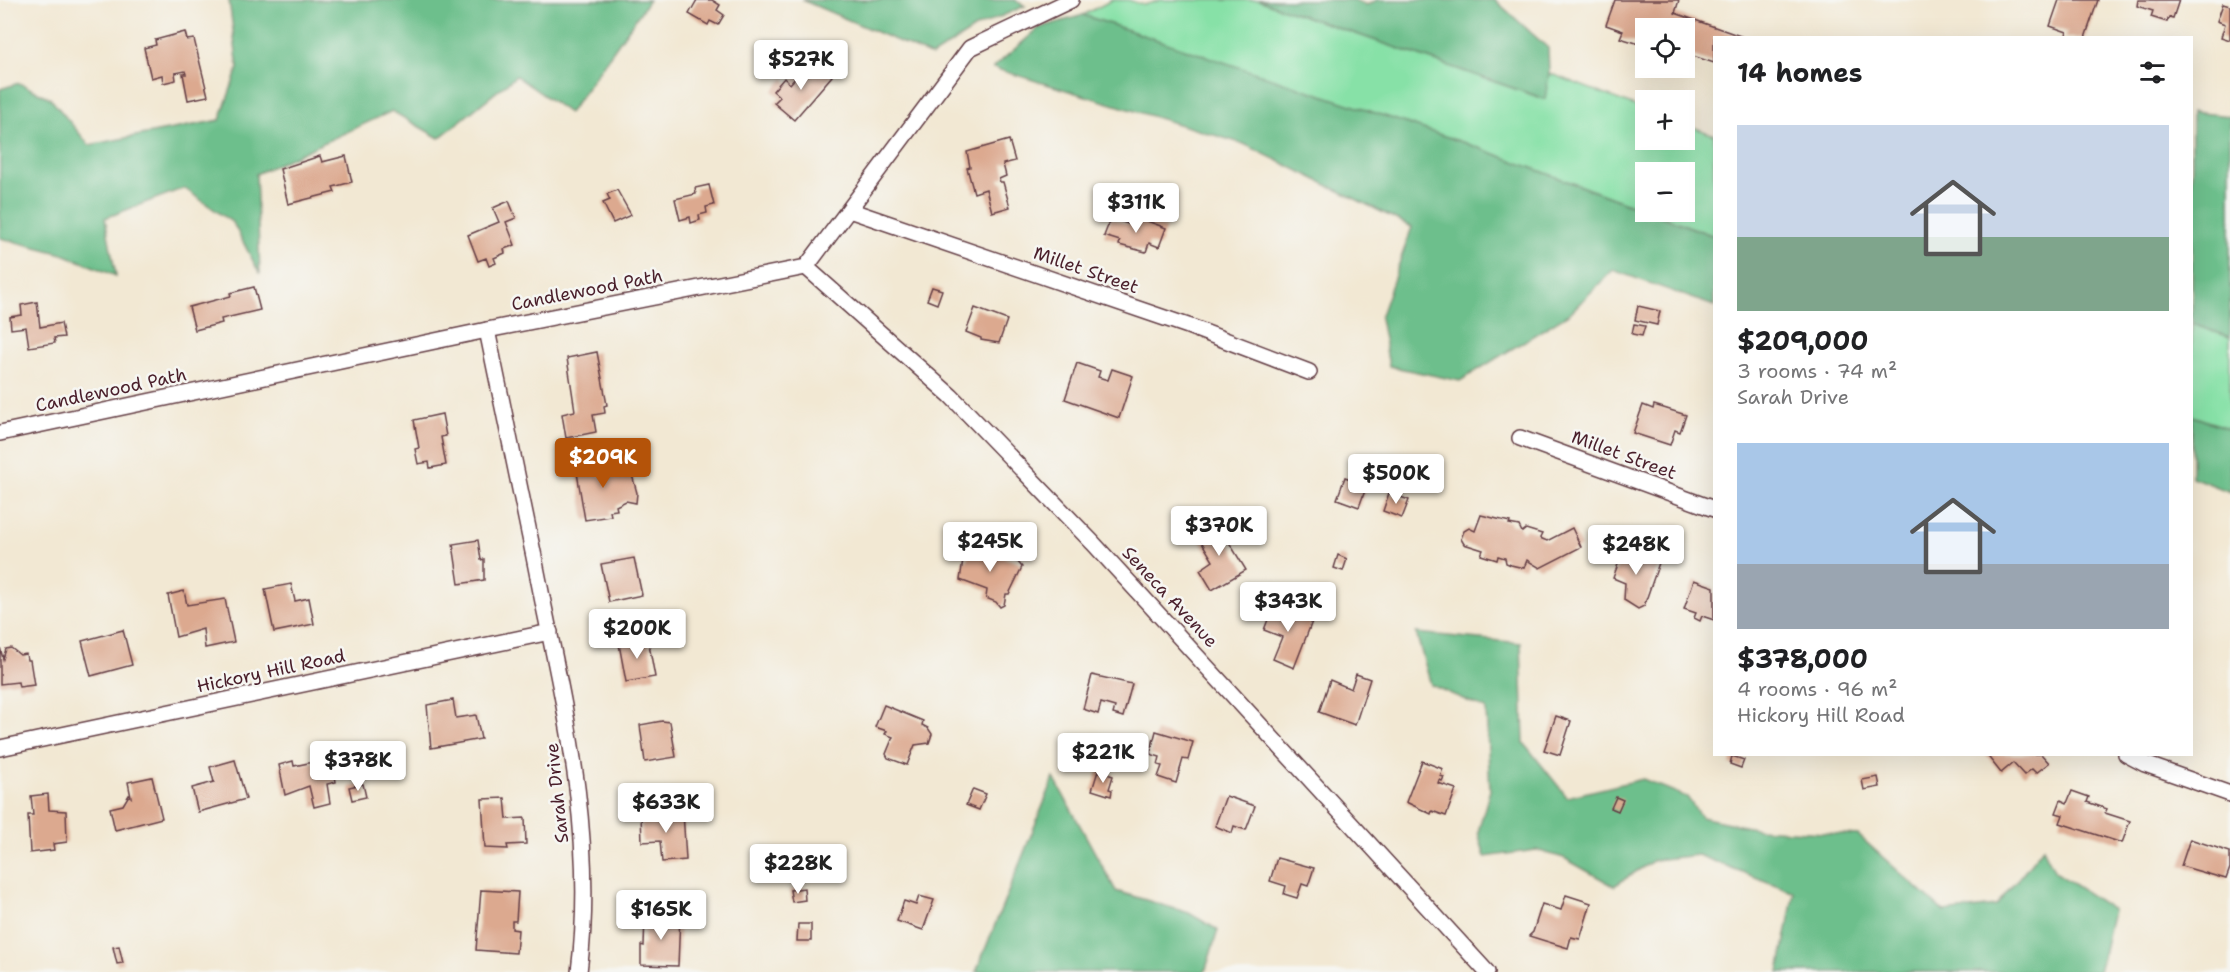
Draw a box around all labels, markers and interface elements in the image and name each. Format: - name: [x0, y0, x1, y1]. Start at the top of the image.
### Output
- map controls: [1635, 18, 1695, 222]
- button: locate: [1635, 18, 1695, 78]
- pin: $527K: [759, 40, 843, 91]
- text: $527K: [768, 46, 834, 72]
- text: 14 homes: [1737, 55, 1863, 90]
- icon: filters: [2136, 56, 2169, 89]
- button: +: [1635, 90, 1695, 150]
- button: −: [1635, 162, 1695, 222]
- icon: home: [1899, 164, 2007, 272]
- pin: $311K: [1094, 183, 1178, 234]
- text: $311K: [1107, 189, 1165, 215]
- street label: Millet Street: [1030, 241, 1142, 299]
- street label: Candlewood Path: [509, 264, 665, 316]
- text: $209,000: [1737, 323, 1869, 358]
- text: 3 rooms · 74 m²: [1737, 358, 1897, 384]
- street label: Candlewood Path: [33, 362, 189, 418]
- text: Sarah Drive: [1737, 384, 1849, 410]
- street label: Millet Street: [1568, 425, 1680, 485]
- pin: $209K: [561, 438, 645, 489]
- text: $209K: [569, 444, 637, 470]
- pin: $500K: [1354, 454, 1438, 505]
- text: $500K: [1362, 460, 1430, 486]
- icon: home: [1899, 482, 2007, 590]
- pin: $370K: [1177, 506, 1261, 557]
- text: $370K: [1185, 512, 1253, 538]
- pin: $245K: [948, 522, 1032, 573]
- pin: $248K: [1594, 525, 1678, 576]
- text: $245K: [957, 528, 1023, 554]
- text: $248K: [1602, 531, 1670, 557]
- street label: Seneca Avenue: [1117, 541, 1223, 653]
- pin: $343K: [1246, 582, 1330, 633]
- text: $343K: [1254, 588, 1322, 614]
- pin: $200K: [595, 609, 679, 660]
- text: $200K: [603, 615, 671, 641]
- text: $378,000: [1737, 641, 1868, 676]
- street label: Hickory Hill Road: [195, 644, 347, 698]
- text: 4 rooms · 96 m²: [1737, 676, 1898, 702]
- text: Hickory Hill Road: [1737, 702, 1905, 728]
- pin: $221K: [1061, 733, 1145, 784]
- text: $221K: [1072, 739, 1134, 765]
- pin: $378K: [316, 741, 400, 792]
- street label: Sarah Drive: [540, 742, 574, 844]
- text: $378K: [324, 747, 392, 773]
- pin: $633K: [624, 783, 708, 834]
- text: $633K: [632, 789, 700, 815]
- pin: $228K: [756, 844, 840, 895]
- text: $228K: [764, 850, 832, 876]
- pin: $165K: [619, 890, 703, 941]
- text: $165K: [630, 896, 692, 922]

